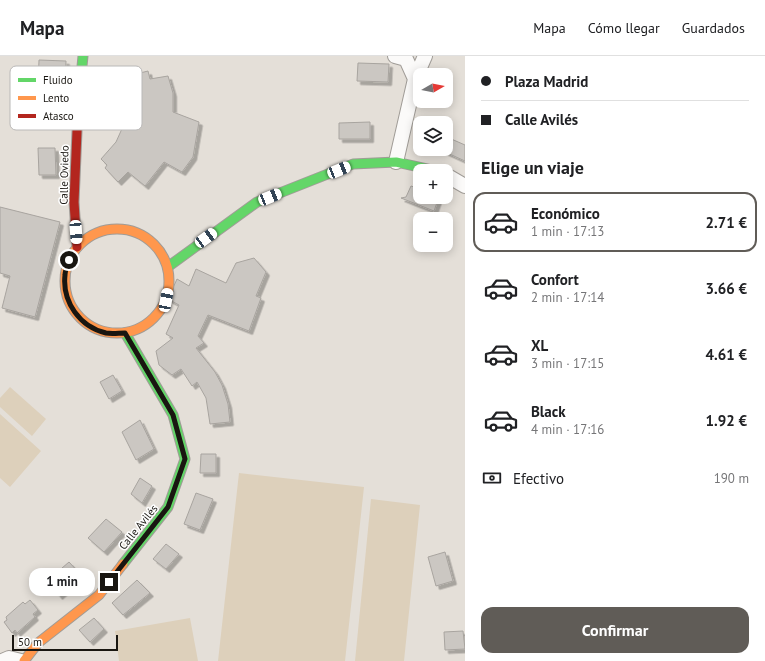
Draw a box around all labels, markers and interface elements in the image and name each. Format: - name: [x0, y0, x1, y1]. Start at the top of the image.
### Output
- text: Mapa: [20, 16, 64, 40]
- text: Mapa: [533, 19, 566, 37]
- text: Cómo llegar: [588, 19, 660, 37]
- text: Guardados: [682, 19, 745, 37]
- legend: [10, 66, 142, 130]
- north arrow: [413, 68, 453, 108]
- map controls: [413, 68, 453, 252]
- text: Plaza Madrid: [505, 72, 588, 91]
- text: Fluido: [43, 73, 73, 87]
- text: Lento: [43, 91, 69, 105]
- text: Atasco: [43, 109, 74, 123]
- text: Calle Avilés: [505, 110, 578, 129]
- button: layers: [413, 116, 453, 156]
- street label: Calle Oviedo: [56, 145, 72, 205]
- text: Elige un viaje: [481, 156, 584, 179]
- car: [326, 160, 352, 180]
- button: +: [413, 164, 453, 204]
- car: [257, 187, 283, 207]
- icon: car: [483, 204, 519, 240]
- text: Económico: [531, 204, 600, 223]
- button: −: [413, 212, 453, 252]
- text: 2.71 €: [705, 213, 747, 232]
- car: [69, 220, 83, 244]
- text: 1 min · 17:13: [531, 223, 604, 240]
- car: [193, 226, 219, 250]
- route start: [60, 251, 78, 269]
- icon: car: [483, 270, 519, 306]
- text: Confort: [531, 270, 579, 289]
- text: 3.66 €: [705, 279, 747, 298]
- car: [158, 287, 174, 313]
- text: 2 min · 17:14: [531, 289, 604, 306]
- icon: car: [483, 336, 519, 372]
- text: XL: [531, 336, 548, 355]
- text: 4.61 €: [705, 345, 747, 364]
- text: 3 min · 17:15: [531, 355, 604, 372]
- icon: car: [483, 402, 519, 438]
- text: Black: [531, 402, 566, 421]
- text: 1.92 €: [705, 411, 747, 430]
- text: 4 min · 17:16: [531, 421, 604, 438]
- icon: cash: [481, 467, 503, 489]
- text: Efectivo: [513, 469, 564, 488]
- text: 190 m: [714, 470, 749, 487]
- street label: Calle Avilés: [116, 501, 161, 552]
- callout: 1 min: [29, 568, 95, 596]
- text: 1 min: [46, 573, 78, 590]
- route end: [100, 573, 118, 591]
- button: Confirmar: [481, 607, 749, 653]
- scale bar: [12, 633, 118, 652]
- text: 50 m: [18, 635, 42, 649]

